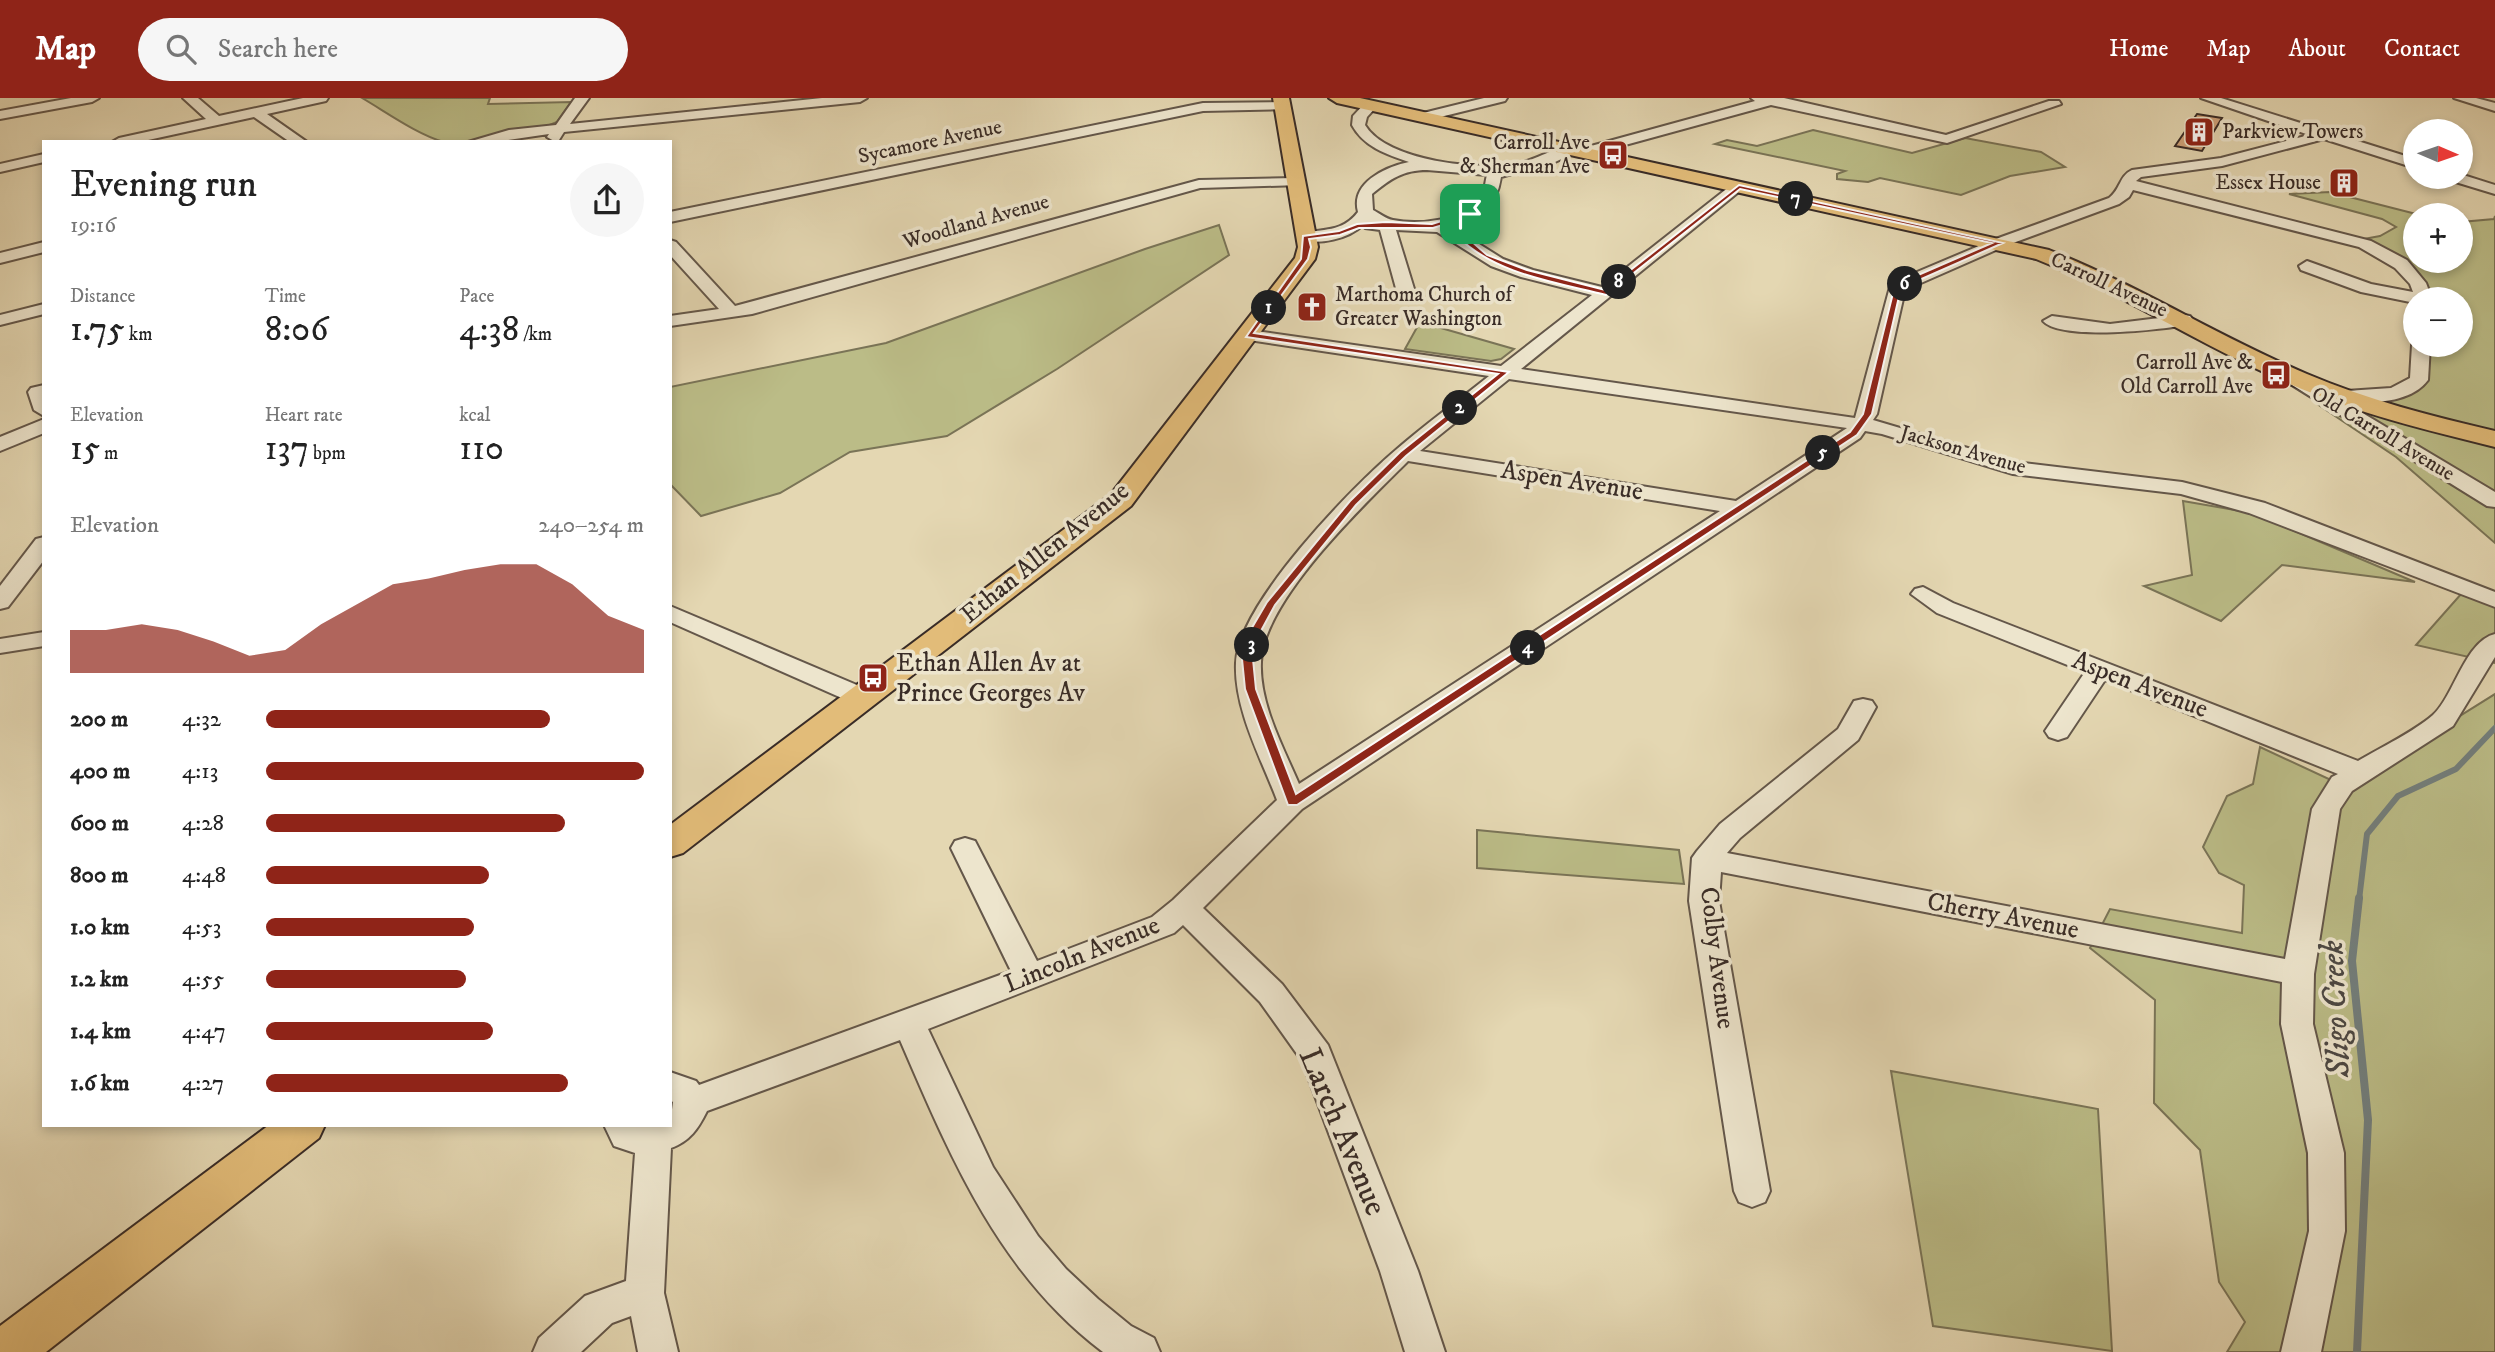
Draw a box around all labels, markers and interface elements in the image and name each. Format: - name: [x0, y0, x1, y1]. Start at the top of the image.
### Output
- search box: [138, 18, 628, 81]
- text: Map: [35, 29, 96, 70]
- icon: search: [162, 30, 200, 68]
- text: Search here: [218, 33, 338, 66]
- text: Home: [2109, 34, 2168, 64]
- text: Map: [2206, 34, 2251, 64]
- text: About: [2289, 34, 2346, 64]
- text: Contact: [2384, 34, 2460, 64]
- street label: Sycamore Avenue: [856, 114, 1004, 170]
- building icon: Parkview Towers: [2182, 115, 2216, 149]
- place label: Parkview Towers: [2222, 119, 2363, 145]
- north arrow: [2403, 119, 2473, 189]
- map controls: [2403, 119, 2473, 357]
- place label: Carroll Ave & Sherman Ave: [1460, 130, 1590, 180]
- bus stop icon: Carroll Ave & Sherman Ave: [1596, 138, 1630, 172]
- text: Evening run: [70, 161, 257, 209]
- button: share: [570, 163, 644, 237]
- building icon: Essex House: [2327, 166, 2361, 200]
- place label: Essex House: [2215, 170, 2321, 196]
- pin: 7: [1778, 182, 1814, 217]
- pin: [1440, 184, 1500, 244]
- text: 7: [1790, 187, 1801, 210]
- street label: Woodland Avenue: [899, 189, 1052, 256]
- icon: arrive: [1451, 195, 1489, 233]
- button: +: [2403, 203, 2473, 273]
- text: 19:16: [70, 211, 116, 240]
- street label: Carroll Avenue: [2046, 247, 2172, 324]
- pin: 8: [1602, 264, 1636, 300]
- pin: 6: [1888, 266, 1923, 302]
- text: 8: [1614, 270, 1623, 293]
- text: 6: [1900, 272, 1909, 295]
- place label: Marthoma Church of Greater Washington: [1335, 282, 1515, 332]
- text: Distance: [70, 285, 135, 308]
- text: Time: [265, 285, 306, 308]
- text: Pace: [459, 285, 494, 308]
- button: −: [2403, 287, 2473, 357]
- pin: 1: [1252, 290, 1286, 326]
- church icon: Marthoma Church of Greater Washington: [1295, 290, 1329, 324]
- text: 1: [1265, 296, 1272, 319]
- text: 1.75: [70, 308, 125, 352]
- text: 8:06: [265, 308, 328, 352]
- text: 4:38: [459, 308, 519, 352]
- text: km: [125, 323, 153, 346]
- text: /km: [519, 323, 552, 346]
- place label: Carroll Ave & Old Carroll Ave: [2120, 350, 2253, 400]
- bus stop icon: Carroll Ave & Old Carroll Ave: [2259, 358, 2293, 392]
- street label: Old Carroll Avenue: [2307, 381, 2460, 487]
- pin: 2: [1442, 390, 1478, 426]
- text: 2: [1455, 396, 1464, 419]
- text: Elevation: [70, 404, 144, 427]
- text: Heart rate: [265, 404, 343, 427]
- text: kcal: [459, 404, 491, 427]
- street label: Jackson Avenue: [1895, 419, 2029, 480]
- text: 15: [70, 427, 100, 471]
- text: 137: [265, 427, 309, 471]
- text: 110: [459, 427, 504, 471]
- pin: 5: [1806, 436, 1840, 470]
- text: 5: [1818, 441, 1827, 464]
- text: m: [100, 442, 118, 465]
- text: bpm: [309, 442, 346, 465]
- street label: Aspen Avenue: [1499, 454, 1645, 508]
- street label: Ethan Allen Avenue: [954, 475, 1136, 631]
- text: Elevation: [70, 511, 159, 540]
- text: 240–254 m: [538, 511, 644, 540]
- pin: 3: [1234, 628, 1270, 662]
- pin: 4: [1510, 630, 1546, 666]
- text: 3: [1248, 633, 1255, 656]
- text: 4: [1522, 636, 1533, 659]
- street label: Aspen Avenue: [2067, 644, 2213, 726]
- place label: Ethan Allen Av at Prince Georges Av: [896, 647, 1085, 710]
- bus stop icon: Ethan Allen Av at Prince Georges Av: [856, 661, 890, 695]
- text: 200 m: [70, 705, 128, 734]
- text: 4:32: [182, 705, 221, 734]
- text: 400 m: [70, 757, 130, 786]
- text: 4:13: [182, 757, 218, 786]
- text: 600 m: [70, 809, 129, 838]
- text: 4:28: [182, 809, 224, 838]
- text: 800 m: [70, 861, 128, 890]
- text: 4:48: [182, 861, 226, 890]
- street label: Colby Avenue: [1692, 885, 1742, 1031]
- street label: Cherry Avenue: [1924, 885, 2082, 947]
- street label: Lincoln Avenue: [1000, 909, 1164, 1001]
- text: 1.0 km: [70, 913, 130, 942]
- text: 4:53: [182, 913, 221, 942]
- water label: Sligo Creek: [2312, 939, 2360, 1080]
- text: 1.2 km: [70, 965, 129, 994]
- text: 4:55: [182, 965, 224, 994]
- text: 1.4 km: [70, 1017, 131, 1046]
- text: 4:47: [182, 1017, 226, 1046]
- street label: Larch Avenue: [1289, 1042, 1395, 1222]
- text: 1.6 km: [70, 1069, 129, 1098]
- text: 4:27: [182, 1069, 224, 1098]

